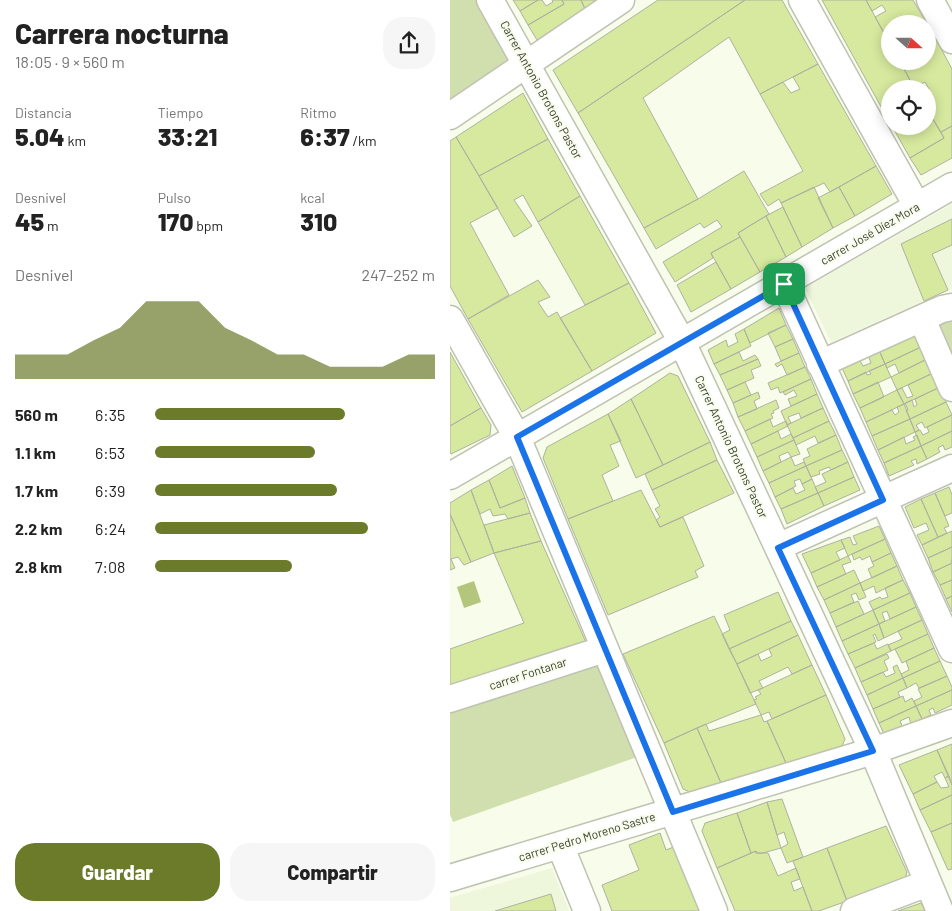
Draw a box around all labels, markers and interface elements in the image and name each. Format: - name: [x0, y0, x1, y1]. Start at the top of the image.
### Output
- north arrow: [881, 15, 936, 70]
- map controls: [881, 15, 936, 135]
- text: Carrera nocturna: [15, 16, 229, 50]
- button: share: [383, 17, 435, 69]
- street label: Carrer Antonio Brotons Pastor: [498, 18, 586, 162]
- text: 18:05 · 9 × 560 m: [15, 52, 125, 71]
- button: locate: [881, 80, 936, 135]
- text: Distancia: [15, 104, 72, 121]
- text: Tiempo: [158, 104, 203, 121]
- text: Ritmo: [300, 104, 337, 121]
- text: 5.04: [15, 121, 65, 151]
- text: 33:21: [158, 121, 217, 151]
- text: 6:37: [300, 121, 350, 151]
- text: km: [65, 132, 86, 149]
- text: /km: [350, 132, 377, 149]
- text: Desnivel: [15, 189, 66, 206]
- text: Pulso: [158, 189, 191, 206]
- text: kcal: [300, 189, 325, 206]
- street label: carrer José Díez Mora: [818, 199, 921, 267]
- text: 45: [15, 206, 44, 236]
- text: 170: [158, 206, 193, 236]
- text: 310: [300, 206, 337, 236]
- text: m: [44, 217, 59, 234]
- text: bpm: [193, 217, 223, 234]
- pin: [763, 263, 805, 305]
- text: Desnivel: [15, 265, 73, 284]
- text: 247–252 m: [362, 265, 435, 284]
- icon: arrive: [770, 270, 798, 298]
- street label: Carrer Antonio Brotons Pastor: [693, 373, 771, 521]
- text: 560 m: [15, 405, 58, 424]
- text: 6:35: [95, 405, 125, 424]
- text: 1.1 km: [15, 443, 56, 462]
- text: 6:53: [95, 443, 125, 462]
- text: 1.7 km: [15, 481, 58, 500]
- text: 6:39: [95, 481, 125, 500]
- text: 2.2 km: [15, 519, 62, 538]
- text: 6:24: [95, 519, 126, 538]
- text: 2.8 km: [15, 557, 62, 576]
- text: 7:08: [95, 557, 125, 576]
- street label: carrer Fontanar: [487, 654, 569, 692]
- street label: carrer Pedro Moreno Sastre: [517, 809, 657, 864]
- button: Guardar: [15, 843, 220, 901]
- button: Compartir: [230, 843, 435, 901]

